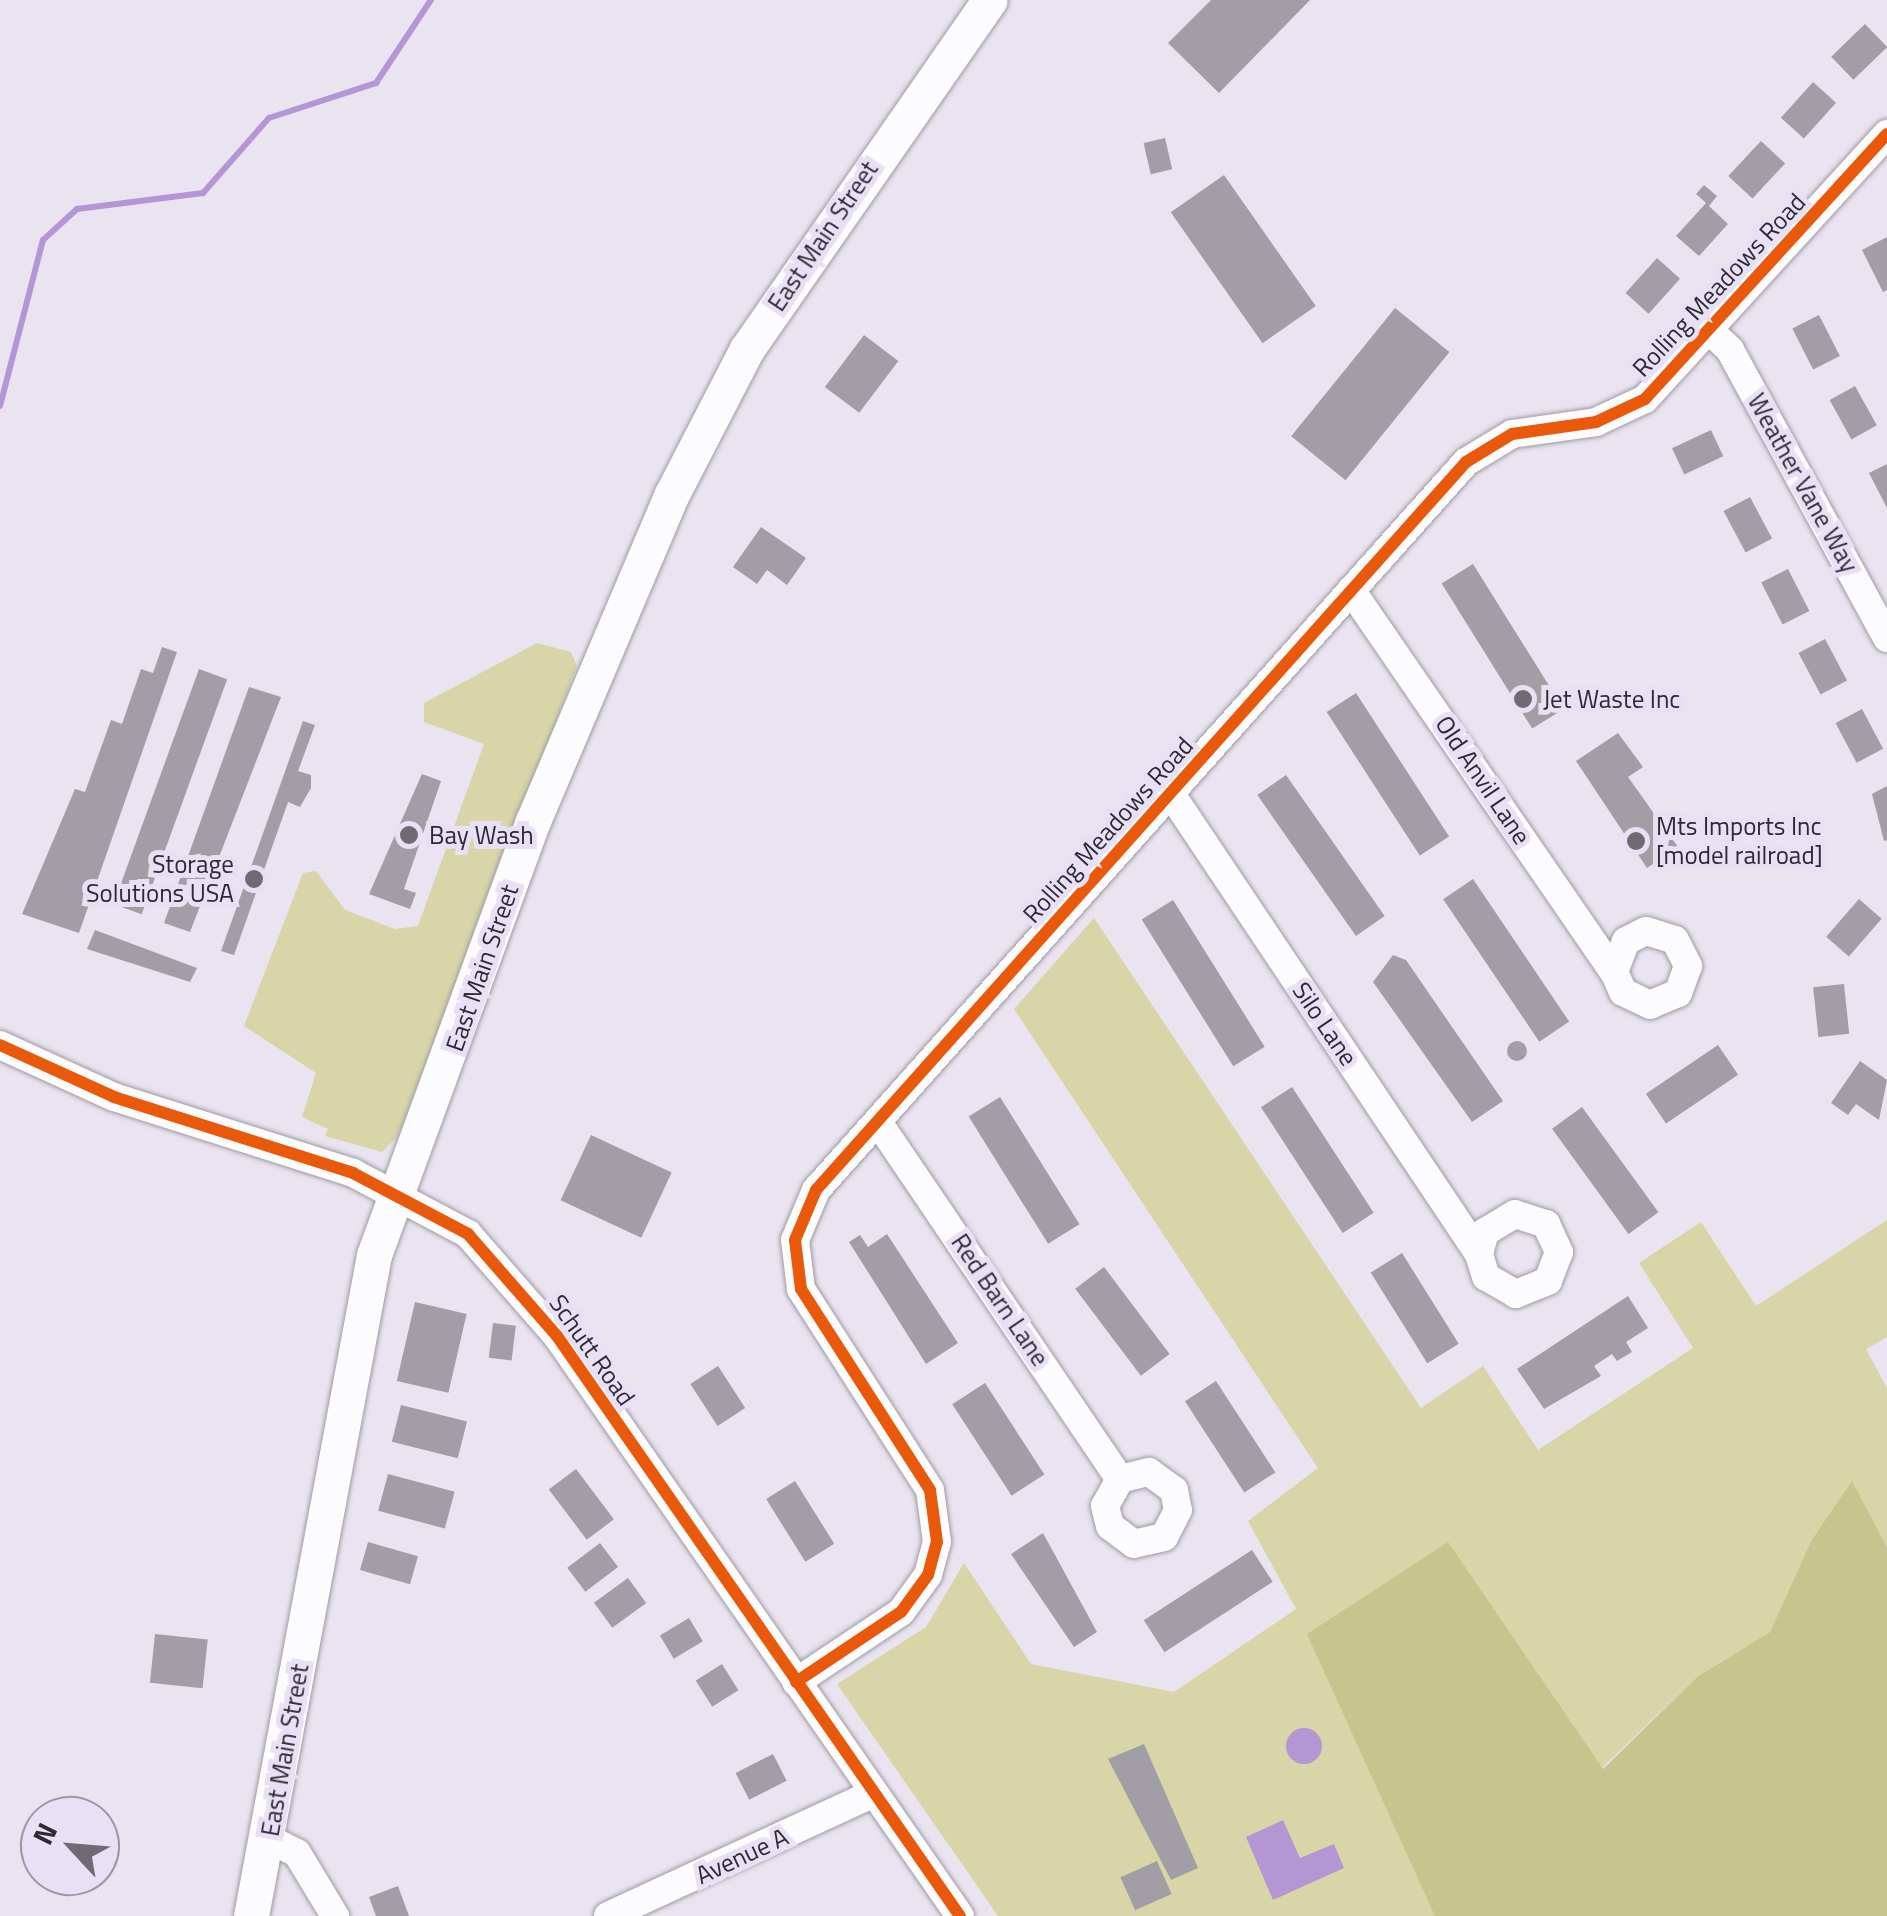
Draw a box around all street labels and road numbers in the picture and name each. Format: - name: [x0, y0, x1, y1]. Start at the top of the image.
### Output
- street label: East Main Street: [762, 155, 884, 317]
- street label: Rolling Meadows Road: [1626, 187, 1812, 383]
- street label: Weather Vane Way: [1741, 388, 1865, 578]
- street label: Old Anvil Lane: [1429, 710, 1537, 850]
- street label: Rolling Meadows Road: [1017, 731, 1199, 929]
- street label: East Main Street: [439, 881, 525, 1055]
- street label: Silo Lane: [1286, 977, 1364, 1071]
- street label: Red Barn Lane: [945, 1228, 1055, 1372]
- street label: Schutt Road: [543, 1289, 641, 1411]
- street label: East Main Street: [255, 1661, 315, 1839]
- street label: Avenue A: [691, 1822, 793, 1890]

